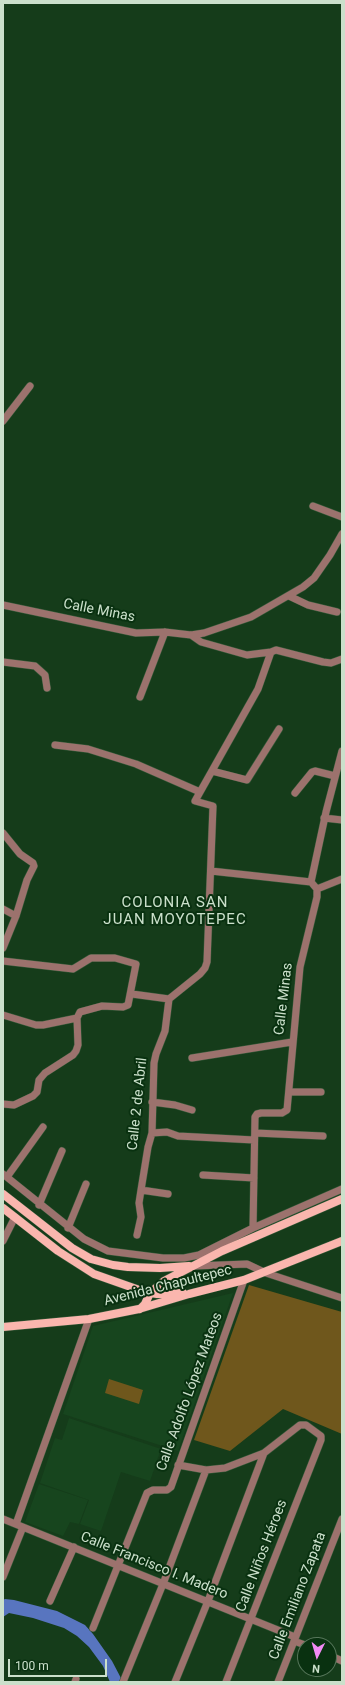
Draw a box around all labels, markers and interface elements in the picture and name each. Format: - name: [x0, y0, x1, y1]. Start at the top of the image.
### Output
- street label: Calle Minas: [62, 596, 136, 626]
- district label: COLONIA SAN JUAN MOYOTEPEC: [103, 894, 247, 929]
- street label: Calle Minas: [271, 962, 297, 1036]
- street label: Calle 2 de Abril: [125, 1057, 151, 1151]
- street label: Avenida Chapultepec: [102, 1262, 234, 1310]
- street label: Calle Adolfo López Mateos: [153, 1310, 227, 1474]
- street label: Calle Niños Héroes: [233, 1497, 291, 1615]
- street label: Calle Francisco I. Madero: [78, 1529, 230, 1603]
- street label: Calle Emiliano Zapata: [266, 1530, 330, 1662]
- north arrow: [297, 1637, 337, 1677]
- scale bar: [10, 1651, 109, 1677]
- text: 100 m: [15, 1659, 49, 1673]
- text: N: [312, 1662, 320, 1675]

